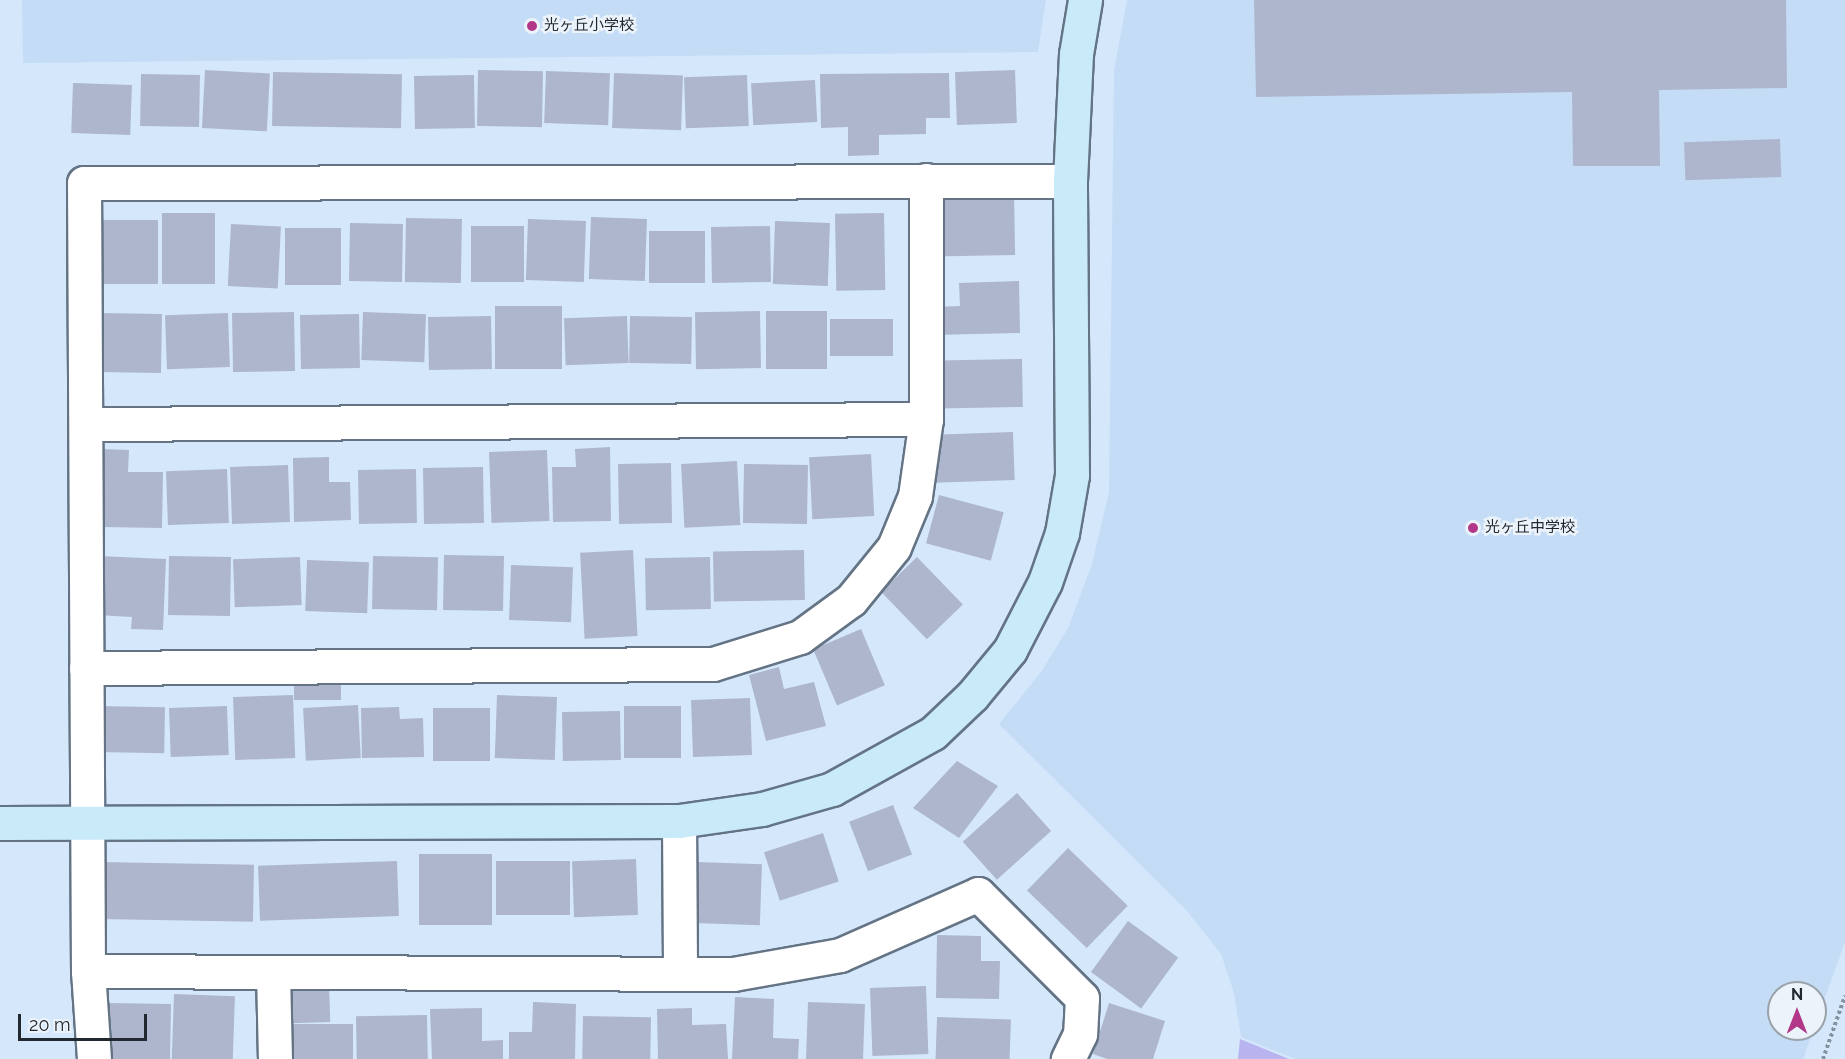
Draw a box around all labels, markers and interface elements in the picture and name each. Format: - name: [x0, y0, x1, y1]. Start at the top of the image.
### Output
- place label: 光ヶ丘小学校: [544, 17, 634, 35]
- marker: 光ヶ丘小学校: [525, 19, 539, 33]
- place label: 光ヶ丘中学校: [1485, 519, 1575, 537]
- marker: 光ヶ丘中学校: [1466, 521, 1480, 535]
- north arrow: [1767, 981, 1827, 1041]
- text: N: [1791, 985, 1803, 1004]
- scale bar: [21, 1002, 150, 1040]
- text: 20 m: [29, 1014, 71, 1035]

